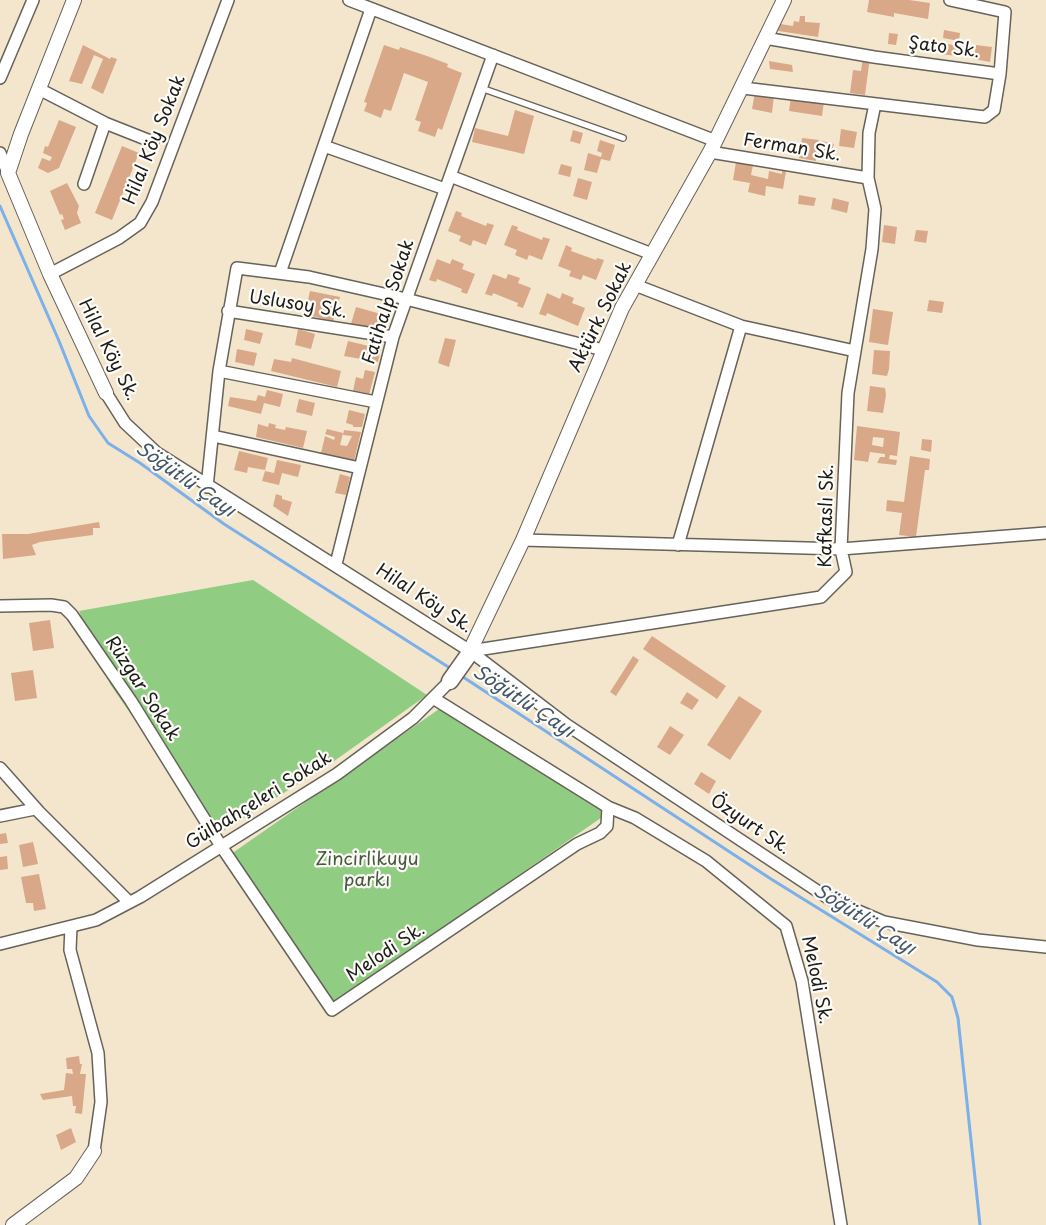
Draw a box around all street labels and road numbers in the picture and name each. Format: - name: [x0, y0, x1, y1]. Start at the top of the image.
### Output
- street label: Şato Sk.: [907, 33, 981, 63]
- street label: Hilal Köy Sokak: [119, 72, 191, 208]
- street label: Ferman Sk.: [742, 130, 842, 166]
- street label: Fatihalp Sokak: [359, 237, 419, 367]
- street label: Aktürk Sokak: [565, 258, 637, 376]
- street label: Uslusoy Sk.: [247, 287, 349, 323]
- street label: Hilal Köy Sk.: [73, 296, 143, 404]
- street label: Kafkaslı Sk.: [815, 464, 839, 568]
- street label: Hilal Köy Sk.: [372, 560, 476, 638]
- street label: Rüzgar Sokak: [100, 633, 184, 745]
- street label: Gülbahçeleri Sokak: [182, 747, 336, 855]
- street label: Özyurt Sk.: [706, 790, 794, 860]
- street label: Melodi Sk.: [343, 919, 429, 987]
- street label: Melodi Sk.: [796, 934, 836, 1026]

